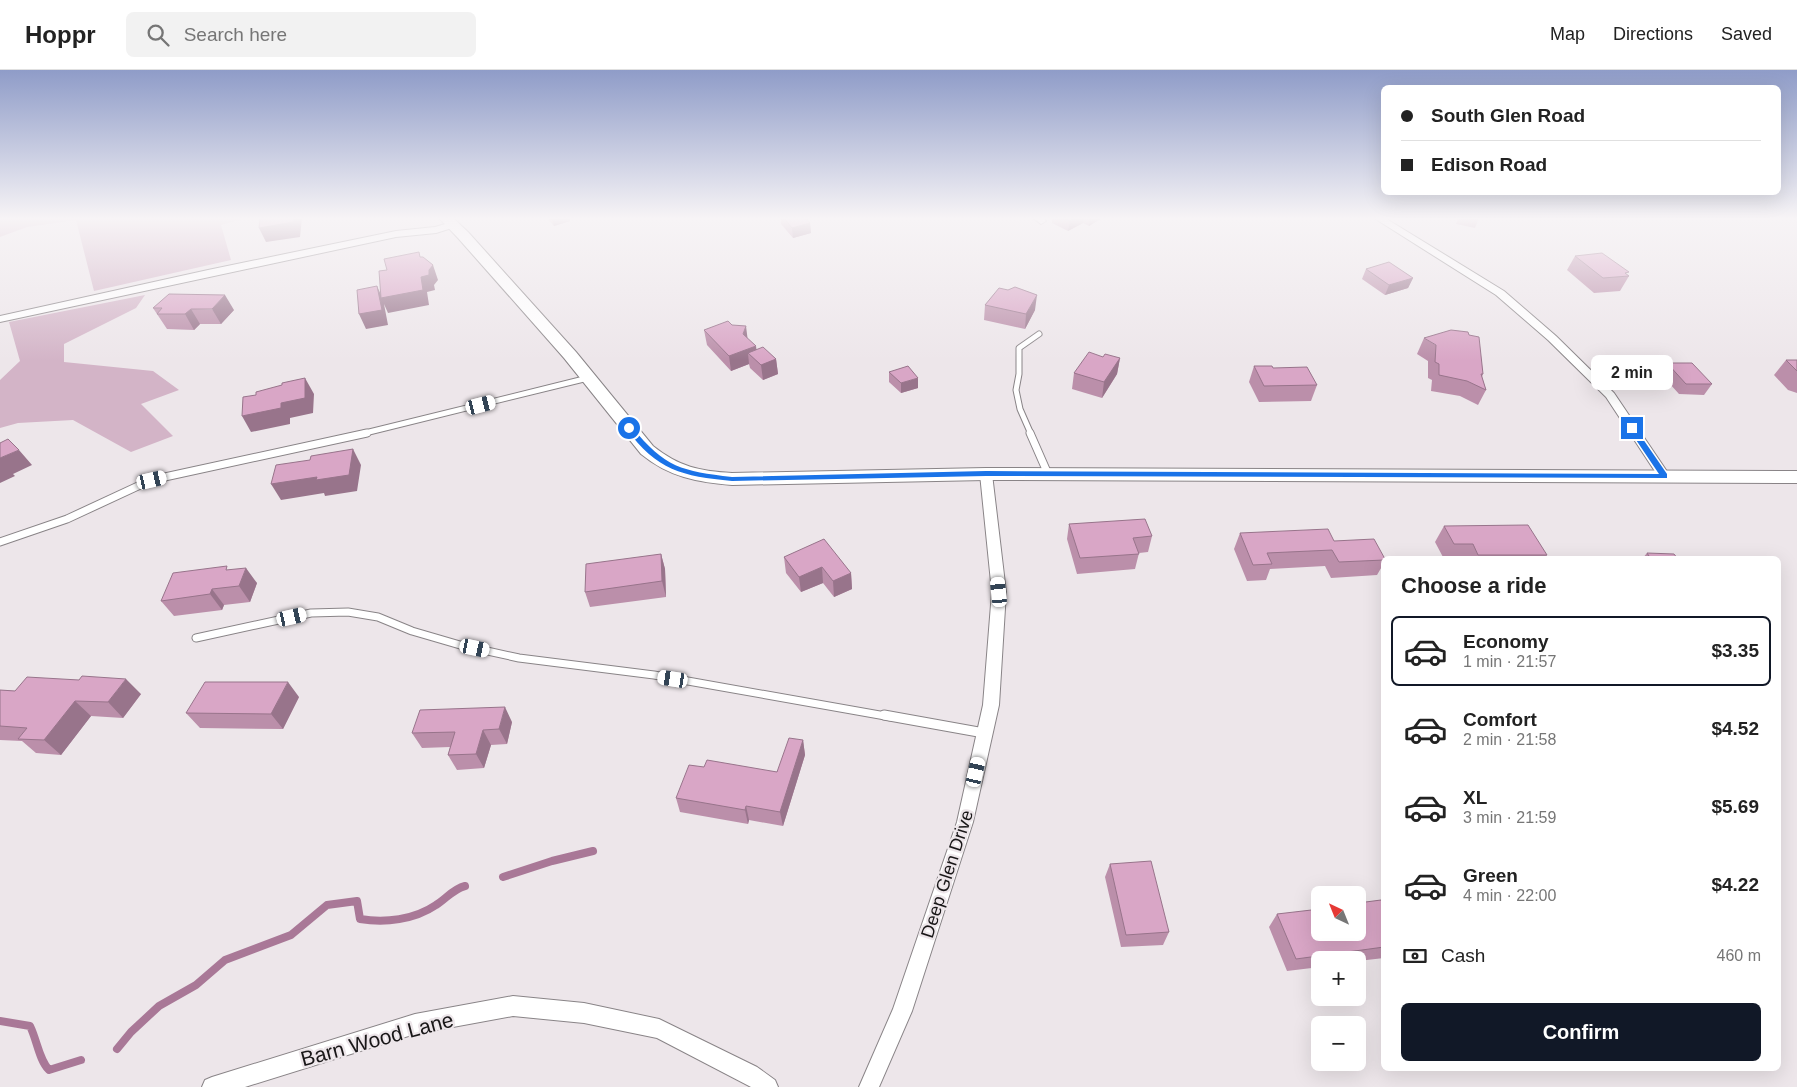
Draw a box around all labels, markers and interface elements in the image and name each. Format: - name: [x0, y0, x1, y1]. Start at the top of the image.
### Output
- search box: [126, 12, 476, 57]
- text: Hoppr: [25, 21, 96, 48]
- icon: search: [144, 21, 172, 49]
- text: Search here: [184, 24, 287, 45]
- text: Map: [1550, 24, 1585, 44]
- text: Directions: [1613, 24, 1693, 44]
- text: Saved: [1721, 24, 1772, 44]
- text: South Glen Road: [1431, 105, 1585, 126]
- text: Edison Road: [1431, 154, 1547, 175]
- callout: 2 min: [1591, 356, 1673, 390]
- text: 2 min: [1611, 364, 1653, 381]
- car: [464, 394, 497, 416]
- route start: [618, 417, 640, 439]
- route end: [1621, 417, 1643, 439]
- car: [135, 469, 168, 491]
- text: Choose a ride: [1401, 573, 1546, 598]
- car: [989, 576, 1008, 608]
- car: [275, 606, 308, 628]
- icon: car: [1403, 629, 1448, 674]
- text: Economy: [1463, 631, 1549, 652]
- car: [458, 638, 491, 658]
- text: $3.35: [1711, 640, 1759, 661]
- text: 1 min · 21:57: [1463, 653, 1556, 670]
- car: [657, 669, 688, 689]
- icon: car: [1403, 707, 1448, 752]
- text: Comfort: [1463, 709, 1537, 730]
- text: $4.52: [1711, 718, 1759, 739]
- text: 2 min · 21:58: [1463, 731, 1556, 748]
- car: [965, 756, 986, 788]
- icon: car: [1403, 785, 1448, 830]
- text: XL: [1463, 787, 1487, 808]
- text: $5.69: [1711, 796, 1759, 817]
- street label: Deep Glen Drive: [917, 808, 977, 940]
- text: 3 min · 21:59: [1463, 809, 1556, 826]
- icon: car: [1403, 863, 1448, 908]
- text: Green: [1463, 865, 1518, 886]
- text: $4.22: [1711, 874, 1759, 895]
- north arrow: [1311, 886, 1366, 941]
- map controls: [1311, 886, 1366, 1071]
- text: 4 min · 22:00: [1463, 887, 1556, 904]
- icon: cash: [1401, 942, 1429, 970]
- text: Cash: [1441, 945, 1485, 966]
- text: 460 m: [1717, 947, 1761, 964]
- button: +: [1311, 951, 1366, 1006]
- button: Confirm: [1401, 1003, 1761, 1061]
- street label: Barn Wood Lane: [298, 1008, 456, 1070]
- button: −: [1311, 1016, 1366, 1071]

